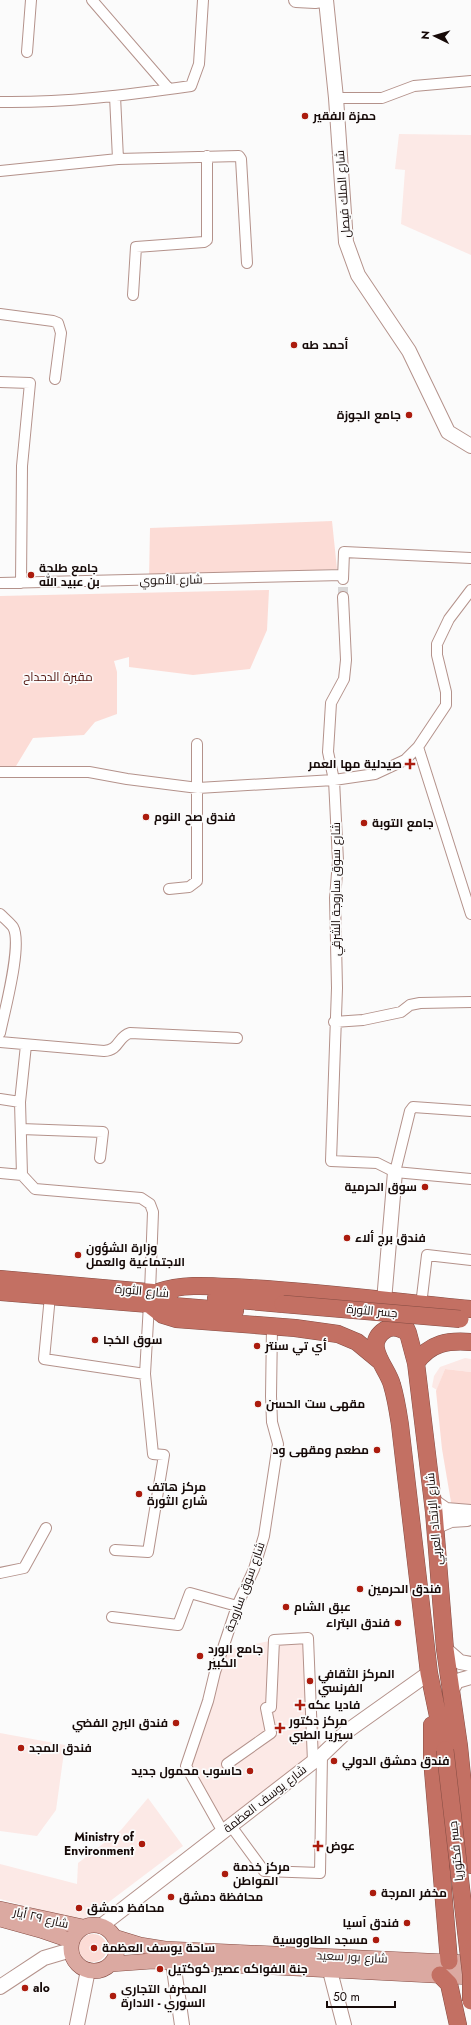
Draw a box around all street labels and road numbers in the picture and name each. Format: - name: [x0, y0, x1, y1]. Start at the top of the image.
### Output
- street label: شارع الملك فيصل: [331, 149, 355, 239]
- street label: شارع الأموي: [139, 570, 203, 591]
- street label: شارع سوق ساروجة الشرقي: [327, 822, 346, 956]
- street label: شارع الثورة: [114, 1280, 170, 1302]
- street label: جسر الثورة: [346, 1300, 398, 1322]
- street label: شارع الإتحاد العربي: [421, 1472, 448, 1566]
- street label: شارع سوق ساروجة: [220, 1539, 270, 1634]
- street label: شارع يوسف العظمة: [220, 1761, 311, 1837]
- street label: جسر فكتوريا: [444, 1820, 468, 1882]
- street label: شارع ٢٩ أيار: [11, 1903, 70, 1933]
- street label: شارع بور سعيد: [316, 1946, 388, 1968]

